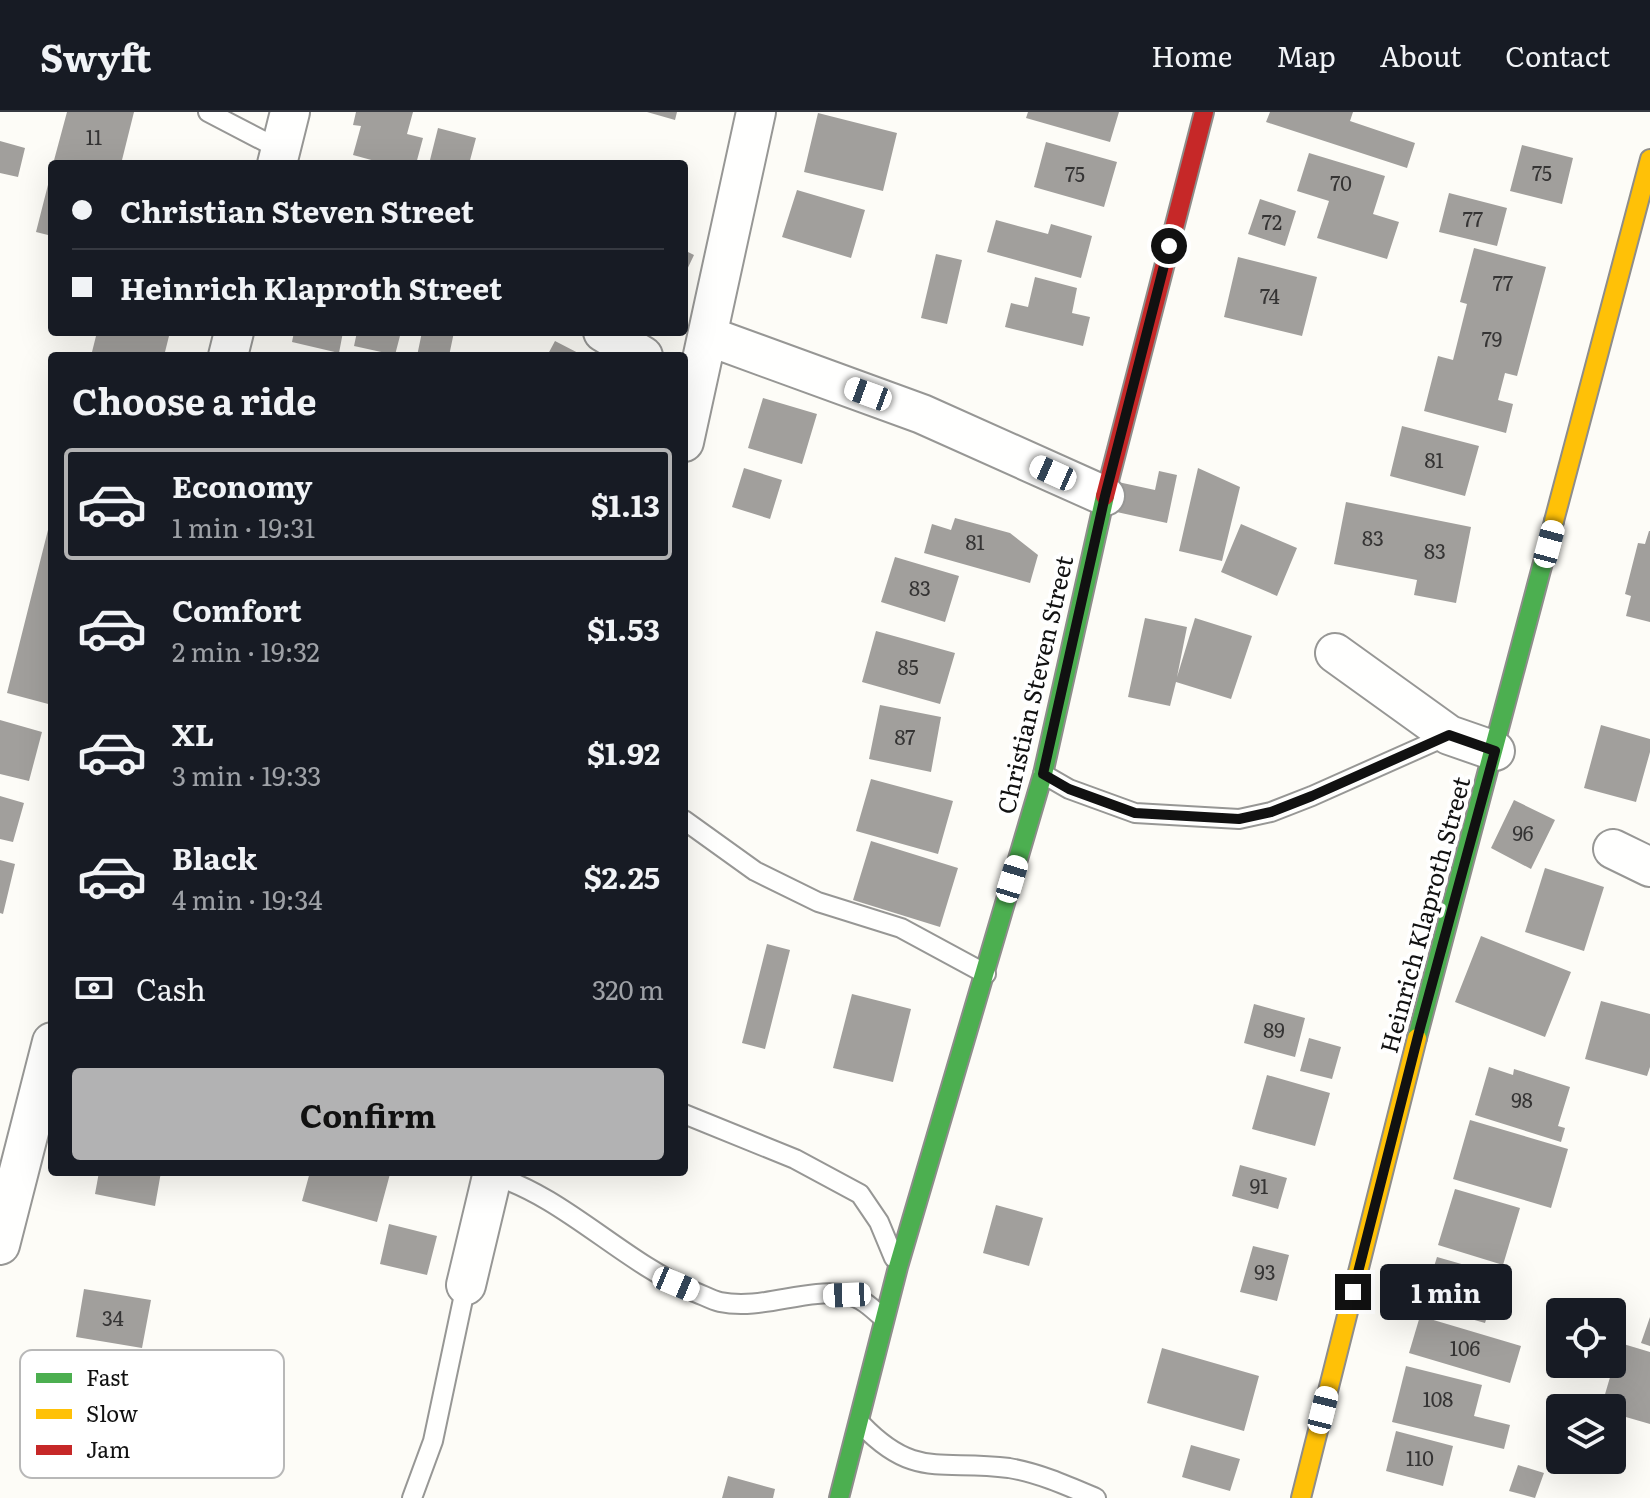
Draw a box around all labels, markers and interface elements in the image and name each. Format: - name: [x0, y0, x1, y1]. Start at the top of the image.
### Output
- text: Swyft: [40, 27, 152, 84]
- text: Home: [1151, 34, 1232, 76]
- text: Map: [1276, 34, 1336, 76]
- text: About: [1380, 34, 1461, 76]
- text: Contact: [1505, 34, 1610, 76]
- house number: 11: [86, 121, 102, 151]
- house number: 75: [1532, 157, 1552, 187]
- house number: 75: [1065, 158, 1085, 188]
- house number: 70: [1330, 167, 1352, 197]
- text: Christian Steven Street: [120, 188, 474, 232]
- house number: 77: [1463, 203, 1483, 233]
- house number: 72: [1262, 206, 1282, 236]
- route start: [1151, 228, 1187, 264]
- text: Heinrich Klaproth Street: [120, 265, 502, 309]
- house number: 77: [1493, 267, 1513, 297]
- house number: 74: [1260, 280, 1280, 310]
- house number: 79: [1482, 323, 1502, 353]
- text: Choose a ride: [72, 373, 317, 426]
- car: [841, 375, 895, 413]
- house number: 81: [1424, 444, 1444, 474]
- car: [1026, 452, 1080, 494]
- text: Economy: [172, 463, 312, 507]
- icon: car: [76, 468, 148, 540]
- text: $1.13: [591, 482, 660, 526]
- text: 1 min · 19:31: [172, 507, 315, 546]
- car: [1531, 518, 1567, 570]
- house number: 83: [1362, 522, 1384, 552]
- house number: 81: [965, 526, 985, 556]
- house number: 83: [1424, 535, 1446, 565]
- street label: Christian Steven Street: [987, 552, 1080, 817]
- house number: 83: [909, 572, 931, 602]
- text: Comfort: [172, 587, 302, 631]
- icon: car: [76, 592, 148, 664]
- text: $1.53: [587, 606, 660, 650]
- text: 2 min · 19:32: [172, 631, 320, 670]
- house number: 85: [897, 651, 919, 681]
- text: XL: [172, 711, 214, 755]
- icon: car: [76, 716, 148, 788]
- house number: 87: [895, 721, 915, 751]
- text: $1.92: [587, 730, 660, 774]
- text: 3 min · 19:33: [172, 755, 321, 794]
- street label: Heinrich Klaproth Street: [1370, 772, 1477, 1057]
- house number: 96: [1512, 817, 1534, 847]
- text: Black: [172, 835, 257, 879]
- icon: car: [76, 840, 148, 912]
- car: [994, 853, 1030, 905]
- text: $2.25: [584, 854, 660, 898]
- text: 4 min · 19:34: [172, 879, 323, 918]
- icon: cash: [72, 966, 116, 1010]
- text: Cash: [136, 966, 206, 1010]
- text: 320 m: [592, 969, 664, 1008]
- house number: 89: [1263, 1014, 1285, 1044]
- button: Confirm: [72, 1068, 664, 1160]
- house number: 98: [1511, 1084, 1533, 1114]
- house number: 91: [1250, 1170, 1268, 1200]
- house number: 93: [1254, 1256, 1276, 1286]
- car: [649, 1264, 703, 1304]
- callout: 1 min: [1381, 1264, 1513, 1320]
- text: 1 min: [1411, 1272, 1481, 1311]
- route end: [1335, 1274, 1371, 1310]
- car: [823, 1282, 871, 1308]
- map controls: [1546, 1298, 1626, 1474]
- button: locate: [1546, 1298, 1626, 1378]
- house number: 34: [102, 1302, 124, 1332]
- house number: 106: [1450, 1332, 1480, 1362]
- legend: [20, 1350, 284, 1478]
- text: Fast: [86, 1360, 129, 1393]
- house number: 108: [1423, 1383, 1453, 1413]
- car: [1306, 1384, 1340, 1436]
- button: layers: [1546, 1394, 1626, 1474]
- text: Slow: [86, 1396, 138, 1429]
- text: Jam: [86, 1432, 130, 1465]
- house number: 110: [1406, 1442, 1434, 1472]

